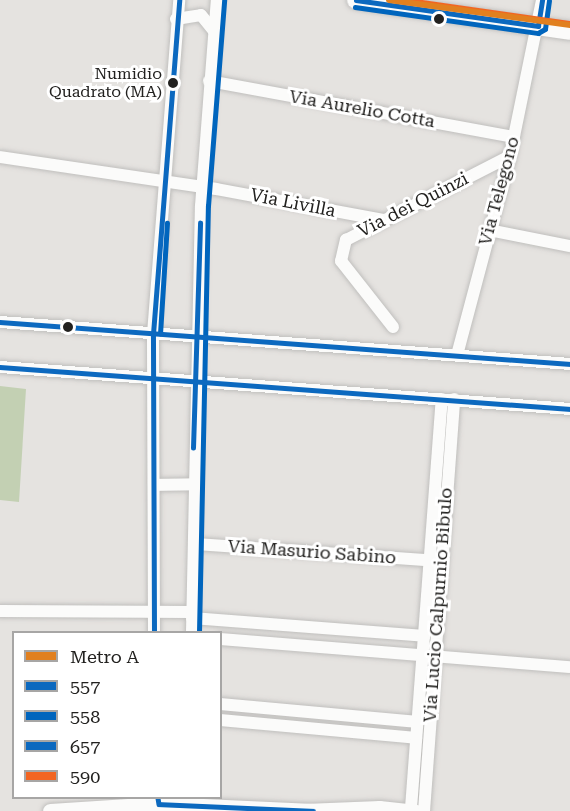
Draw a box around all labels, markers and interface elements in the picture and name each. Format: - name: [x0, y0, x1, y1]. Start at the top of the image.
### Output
- unlabelled marker: [433, 13, 445, 25]
- place label: Numidio Quadrato (MA): [49, 64, 162, 102]
- marker: Numidio Quadrato (MA): [167, 77, 179, 89]
- street label: Via Aurelio Cotta: [288, 86, 436, 132]
- street label: Via Telegono: [474, 134, 524, 248]
- street label: Via dei Quinzi: [354, 168, 472, 242]
- street label: Via Livilla: [248, 184, 338, 222]
- unlabelled marker: [62, 321, 74, 333]
- street label: Via Lucio Calpurnio Bibulo: [419, 487, 457, 723]
- street label: Via Masurio Sabino: [227, 535, 397, 569]
- legend: [12, 631, 222, 799]
- text: Metro A: [70, 646, 139, 667]
- text: 557: [70, 676, 100, 697]
- text: 558: [70, 706, 100, 727]
- text: 657: [70, 736, 100, 757]
- text: 590: [70, 766, 100, 787]

